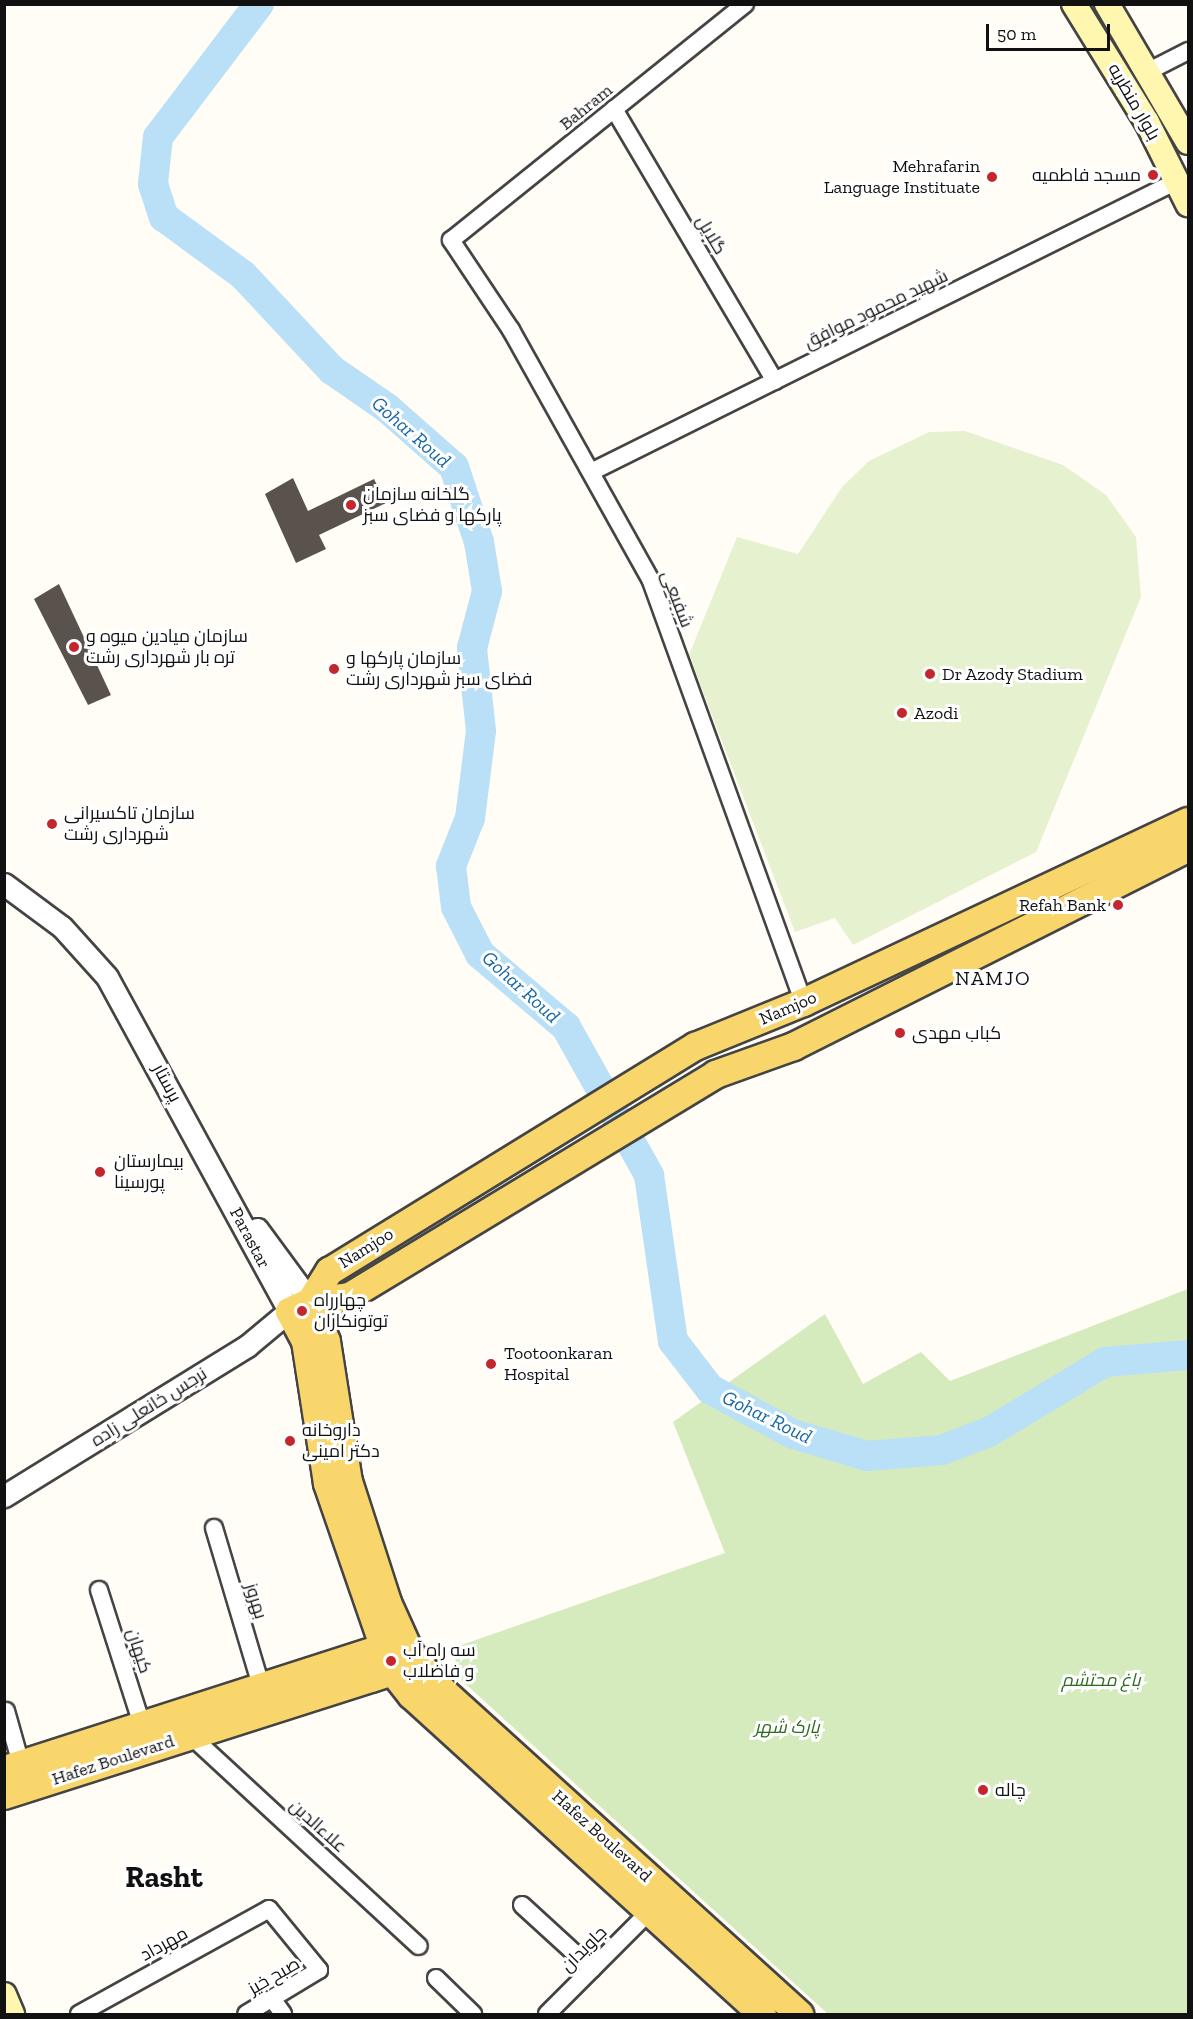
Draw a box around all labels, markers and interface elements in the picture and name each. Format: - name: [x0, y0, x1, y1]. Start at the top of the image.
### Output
- scale bar: [989, 12, 1114, 50]
- text: 50 m: [997, 23, 1036, 45]
- street label: بلوار منظریه: [1103, 60, 1165, 144]
- street label: Bahram: [555, 79, 617, 135]
- place label: Mehrafarin Language Instituate: [824, 156, 980, 198]
- place label: مسجد فاطمیه: [1032, 164, 1141, 186]
- marker: مسجد فاطمیه: [1146, 168, 1160, 182]
- marker: Mehrafarin Language Instituate: [985, 170, 999, 184]
- street label: گلایل: [691, 212, 731, 258]
- street label: شهید محمود موافق: [801, 265, 951, 353]
- water label: Gohar Roud: [367, 391, 455, 473]
- place label: گلخانه سازمان پارکها و فضای سبز: [363, 484, 502, 526]
- marker: گلخانه سازمان پارکها و فضای سبز: [344, 498, 358, 512]
- street label: شفیعی: [656, 568, 698, 630]
- place label: سازمان میادین میوه و تره بار شهرداری رشت: [86, 626, 248, 668]
- marker: سازمان میادین میوه و تره بار شهرداری رشت: [67, 640, 81, 654]
- place label: سازمان پارکها و فضای سبز شهرداری رشت: [346, 648, 532, 690]
- marker: سازمان پارکها و فضای سبز شهرداری رشت: [327, 662, 341, 676]
- place label: Dr Azody Stadium: [942, 663, 1084, 685]
- marker: Dr Azody Stadium: [923, 667, 937, 681]
- place label: Azodi: [914, 702, 958, 724]
- marker: Azodi: [895, 706, 909, 720]
- place label: سازمان تاکسیرانی شهرداری رشت: [64, 803, 195, 846]
- marker: سازمان تاکسیرانی شهرداری رشت: [45, 817, 59, 831]
- place label: Refah Bank: [1019, 894, 1106, 916]
- marker: Refah Bank: [1111, 898, 1125, 912]
- water label: Gohar Roud: [477, 946, 565, 1028]
- district label: NAMJO: [955, 966, 1031, 990]
- street label: Namjoo: [756, 986, 820, 1030]
- place label: کباب مهدی: [912, 1022, 1001, 1044]
- marker: کباب مهدی: [893, 1026, 907, 1040]
- street label: پرستار: [148, 1060, 186, 1106]
- place label: بیمارستان پورسینا: [114, 1151, 184, 1194]
- marker: بیمارستان پورسینا: [91, 1163, 109, 1181]
- street label: Parastar: [225, 1204, 275, 1272]
- street label: Namjoo: [335, 1223, 397, 1273]
- place label: چهارراه توتونکاران: [314, 1290, 388, 1332]
- marker: چهارراه توتونکاران: [295, 1304, 309, 1318]
- place label: Tootoonkaran Hospital: [504, 1343, 613, 1386]
- marker: Tootoonkaran Hospital: [482, 1355, 500, 1373]
- street label: نرجس خانعلی زاده: [87, 1363, 211, 1451]
- water label: Gohar Roud: [718, 1385, 816, 1449]
- place label: داروخانه دکتر امینی: [302, 1420, 380, 1462]
- marker: داروخانه دکتر امینی: [283, 1434, 297, 1448]
- street label: بهروز: [240, 1580, 272, 1622]
- street label: کیهان: [122, 1626, 156, 1676]
- place label: سه راه آب و فاضلاب: [403, 1640, 476, 1682]
- marker: سه راه آب و فاضلاب: [384, 1654, 398, 1668]
- park label: باغ محتشم: [1061, 1669, 1141, 1691]
- park label: پارک شهر: [754, 1716, 820, 1738]
- street label: Hafez Boulevard: [49, 1730, 177, 1790]
- place label: چاله: [995, 1779, 1026, 1801]
- marker: چاله: [976, 1783, 990, 1797]
- street label: Hafez Boulevard: [548, 1785, 656, 1887]
- street label: علاءالدین: [285, 1795, 351, 1857]
- district label: Rasht: [125, 1859, 203, 1895]
- street label: جاویدان: [556, 1921, 612, 1977]
- street label: مهرداد: [136, 1922, 192, 1966]
- street label: صبح خیز: [244, 1953, 304, 1999]

